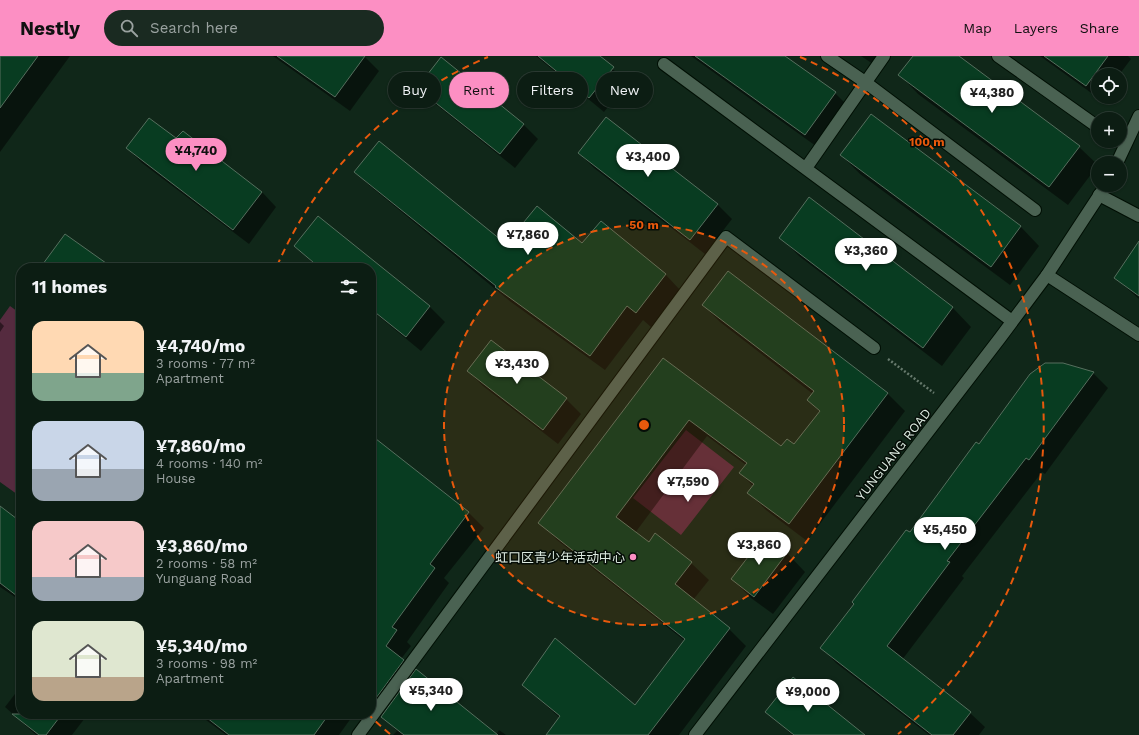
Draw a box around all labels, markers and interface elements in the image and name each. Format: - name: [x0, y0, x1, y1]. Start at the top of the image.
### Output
- search box: [104, 10, 384, 46]
- text: Nestly: [20, 17, 80, 40]
- icon: search: [118, 17, 140, 39]
- text: Search here: [150, 19, 238, 37]
- text: Map: [963, 20, 992, 36]
- text: Layers: [1014, 20, 1058, 36]
- text: Share: [1080, 20, 1119, 36]
- map controls: [1091, 68, 1127, 192]
- button: locate: [1091, 68, 1127, 104]
- chip: Buy: [388, 72, 441, 108]
- chip: Rent: [449, 72, 509, 108]
- chip: Filters: [517, 72, 588, 108]
- chip: New: [596, 72, 653, 108]
- pin: ¥4,380: [959, 80, 1025, 114]
- text: ¥4,380: [969, 85, 1015, 100]
- button: +: [1091, 112, 1127, 148]
- text: 100 m: [909, 135, 945, 149]
- pin: ¥4,740: [163, 138, 229, 172]
- text: ¥4,740: [175, 143, 217, 158]
- pin: ¥3,400: [615, 144, 681, 178]
- text: ¥3,400: [625, 149, 671, 164]
- button: −: [1091, 156, 1127, 192]
- text: 50 m: [629, 218, 659, 232]
- pin: ¥7,860: [495, 222, 561, 256]
- text: ¥7,860: [506, 227, 550, 242]
- pin: ¥3,360: [833, 238, 899, 272]
- text: ¥3,360: [844, 243, 888, 258]
- icon: filters: [338, 276, 360, 298]
- text: 11 homes: [32, 277, 107, 297]
- text: ¥4,740/mo: [156, 336, 245, 356]
- icon: home: [64, 337, 112, 385]
- pin: ¥3,430: [484, 351, 550, 385]
- text: 3 rooms · 77 m²: [156, 356, 255, 371]
- text: ¥3,430: [495, 356, 539, 371]
- text: Apartment: [156, 371, 224, 386]
- street label: YUNGUANG ROAD: [853, 405, 934, 503]
- centre of rings: [637, 418, 651, 432]
- text: ¥7,860/mo: [156, 436, 246, 456]
- icon: home: [64, 437, 112, 485]
- text: 4 rooms · 140 m²: [156, 456, 263, 471]
- pin: ¥7,590: [655, 469, 721, 503]
- text: House: [156, 471, 196, 486]
- text: ¥7,590: [667, 474, 709, 489]
- pin: ¥5,450: [912, 517, 978, 551]
- text: ¥5,450: [923, 522, 967, 537]
- pin: ¥3,860: [726, 532, 792, 566]
- text: ¥3,860/mo: [156, 536, 248, 556]
- icon: home: [64, 537, 112, 585]
- text: ¥3,860: [737, 537, 781, 552]
- place label: 虹口区青少年活动中心: [495, 550, 625, 565]
- marker: 虹口区青少年活动中心: [628, 552, 638, 562]
- text: 2 rooms · 58 m²: [156, 556, 257, 571]
- text: Yunguang Road: [156, 571, 252, 586]
- text: ¥5,340/mo: [156, 636, 247, 656]
- icon: home: [64, 637, 112, 685]
- text: 3 rooms · 98 m²: [156, 656, 257, 671]
- text: Apartment: [156, 671, 224, 686]
- pin: ¥5,340: [398, 678, 464, 712]
- pin: ¥9,000: [775, 679, 841, 713]
- text: ¥5,340: [409, 683, 453, 698]
- text: ¥9,000: [785, 684, 831, 699]

